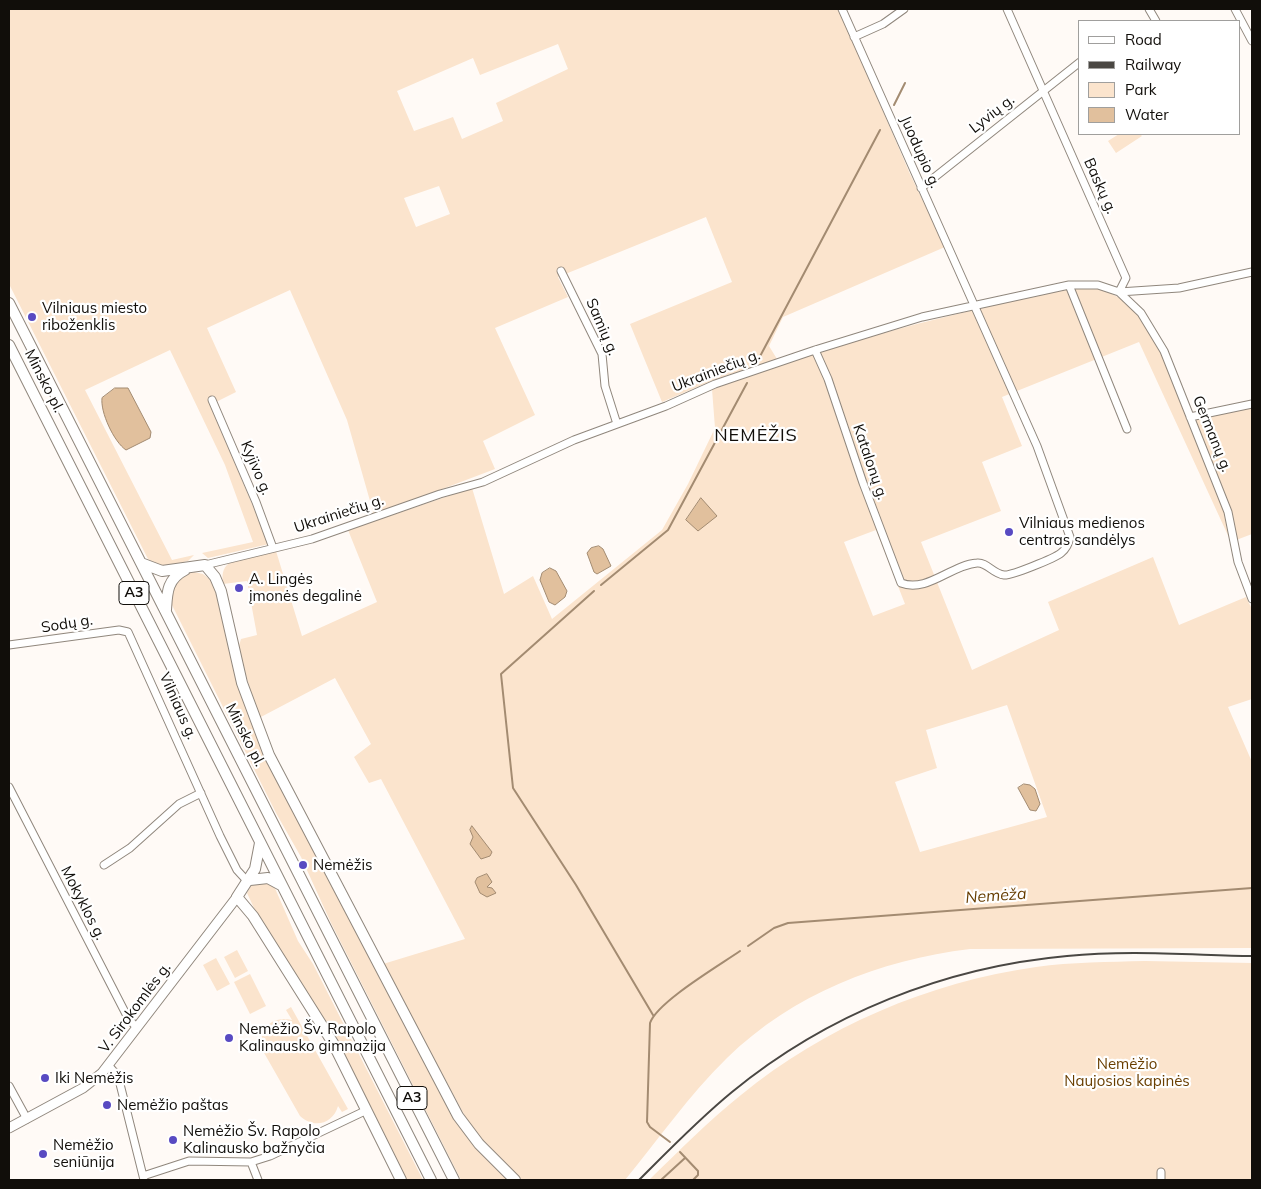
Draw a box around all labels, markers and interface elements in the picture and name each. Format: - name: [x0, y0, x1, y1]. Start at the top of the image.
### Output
- legend: [1078, 20, 1241, 135]
- text: Road: [1125, 30, 1162, 49]
- text: Railway: [1125, 55, 1181, 74]
- text: Park: [1125, 80, 1157, 99]
- street label: Lyvių g.: [966, 91, 1018, 137]
- text: Water: [1125, 105, 1169, 124]
- street label: Juodupio g.: [896, 113, 944, 191]
- street label: Baskų g.: [1080, 155, 1120, 217]
- street label: Samių g.: [582, 296, 622, 358]
- place label: Vilniaus miesto riboženklis: [42, 299, 147, 334]
- marker: Vilniaus miesto riboženklis: [26, 311, 38, 323]
- street label: Minsko pl.: [20, 346, 68, 416]
- street label: Ukrainiečių g.: [669, 346, 763, 396]
- street label: Germanų g.: [1189, 393, 1235, 475]
- street label: Katalonų g.: [849, 422, 891, 502]
- district label: NEMĖŽIS: [713, 425, 799, 447]
- street label: Kyjivo g.: [237, 438, 275, 498]
- street label: Ukrainiečių g.: [292, 491, 386, 537]
- place label: Vilniaus medienos centras sandėlys: [1019, 514, 1145, 549]
- marker: Vilniaus medienos centras sandėlys: [1003, 526, 1015, 538]
- place label: A. Lingės įmonės degalinė: [249, 570, 362, 605]
- road number: A3: [119, 582, 149, 604]
- marker: A. Lingės įmonės degalinė: [233, 582, 245, 594]
- street label: Sodų g.: [40, 611, 94, 637]
- street label: Vilniaus g.: [155, 670, 201, 742]
- street label: Minsko pl.: [221, 700, 269, 770]
- place label: Nemėžis: [313, 856, 372, 874]
- marker: Nemėžis: [297, 859, 309, 871]
- street label: Mokyklos g.: [57, 863, 109, 943]
- water label: Nemėža: [965, 884, 1027, 908]
- street label: V. Sirokomlės g.: [95, 959, 175, 1057]
- place label: Nemėžio Šv. Rapolo Kalinausko gimnazija: [239, 1020, 386, 1055]
- marker: Nemėžio Šv. Rapolo Kalinausko gimnazija: [223, 1032, 235, 1044]
- park label: Nemėžio Naujosios kapinės: [1064, 1055, 1190, 1090]
- place label: Iki Nemėžis: [55, 1069, 134, 1087]
- marker: Iki Nemėžis: [39, 1072, 51, 1084]
- road number: A3: [397, 1086, 427, 1110]
- place label: Nemėžio paštas: [117, 1096, 229, 1114]
- marker: Nemėžio paštas: [101, 1099, 113, 1111]
- place label: Nemėžio Šv. Rapolo Kalinausko bažnyčia: [183, 1122, 325, 1157]
- marker: Nemėžio Šv. Rapolo Kalinausko bažnyčia: [167, 1134, 179, 1146]
- place label: Nemėžio seniūnija: [53, 1136, 115, 1171]
- marker: Nemėžio seniūnija: [37, 1148, 49, 1160]

